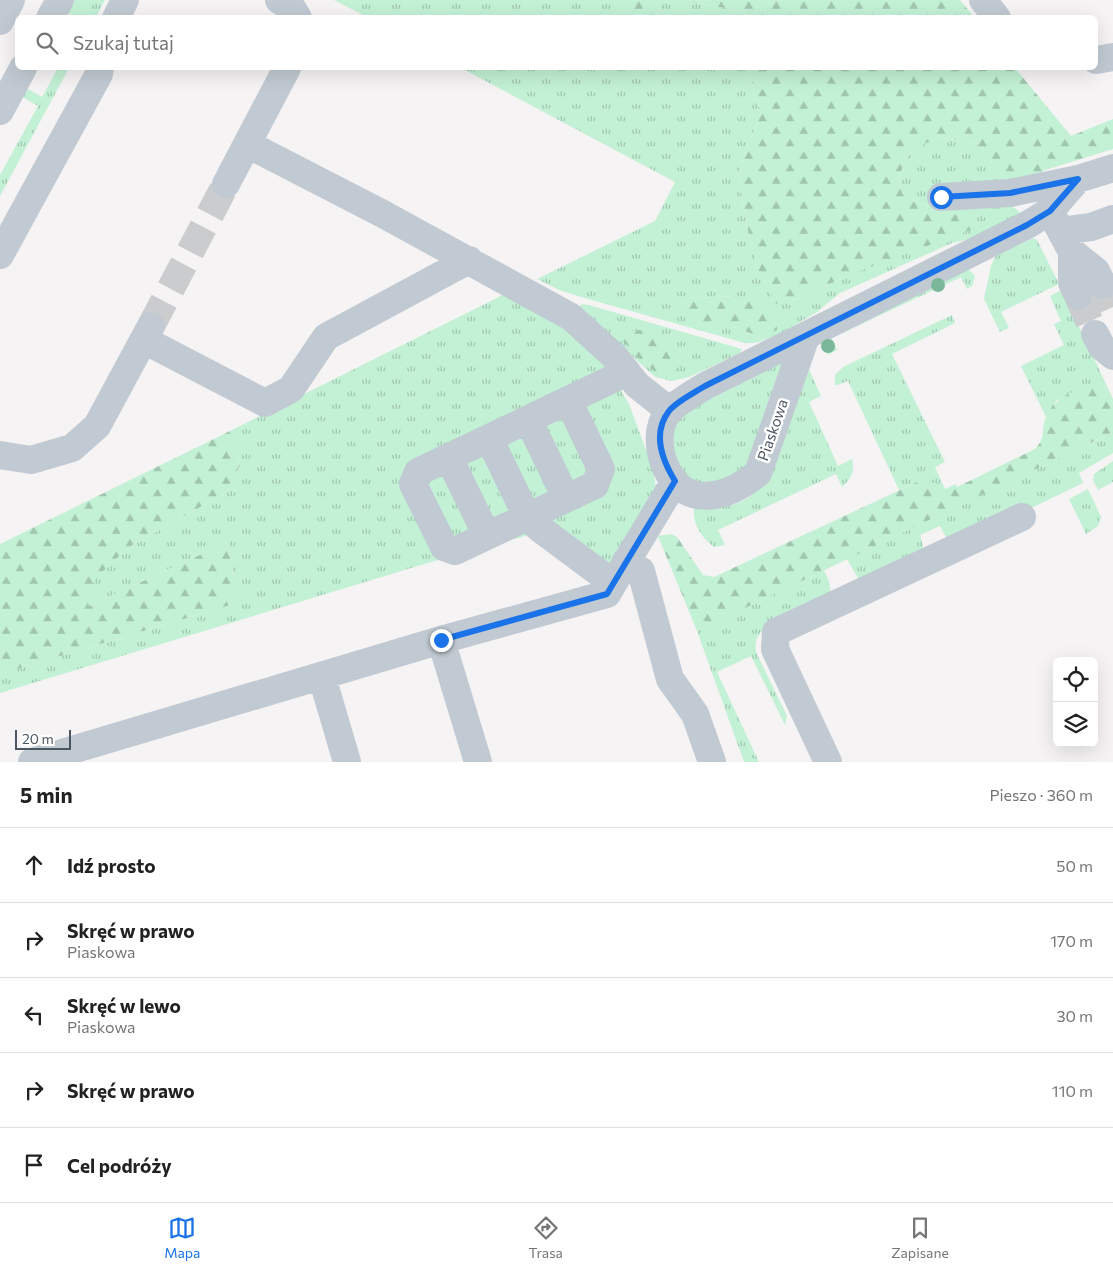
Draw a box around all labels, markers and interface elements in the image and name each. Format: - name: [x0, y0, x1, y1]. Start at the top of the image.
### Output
- search box: [15, 15, 1098, 70]
- icon: search: [33, 29, 61, 57]
- text: Szukaj tutaj: [73, 31, 174, 54]
- route start: [930, 186, 953, 209]
- street label: Piaskowa: [753, 396, 791, 463]
- route end: [430, 629, 453, 652]
- map controls: [1053, 657, 1098, 747]
- button: locate: [1053, 657, 1098, 702]
- button: layers: [1053, 702, 1098, 747]
- scale bar: [15, 727, 71, 750]
- text: 20 m: [22, 730, 54, 747]
- text: 5 min: [20, 782, 73, 807]
- text: Pieszo · 360 m: [989, 785, 1093, 804]
- icon: ahead: [20, 851, 48, 879]
- text: Idź prosto: [67, 854, 156, 877]
- text: 50 m: [1056, 856, 1093, 875]
- text: Skręć w prawo: [67, 919, 195, 942]
- icon: right: [20, 926, 48, 954]
- text: 170 m: [1050, 931, 1093, 950]
- text: Piaskowa: [67, 942, 135, 961]
- text: Skręć w lewo: [67, 994, 181, 1017]
- icon: left: [20, 1001, 48, 1029]
- text: 30 m: [1056, 1006, 1093, 1025]
- text: Piaskowa: [67, 1017, 135, 1036]
- icon: right: [20, 1076, 48, 1104]
- text: Skręć w prawo: [67, 1079, 195, 1102]
- text: 110 m: [1052, 1081, 1093, 1100]
- icon: arrive: [20, 1151, 48, 1179]
- text: Cel podróży: [67, 1154, 172, 1177]
- tab: Mapa: [164, 1214, 200, 1261]
- tab: Trasa: [529, 1214, 563, 1261]
- tab: Zapisane: [891, 1214, 949, 1261]

